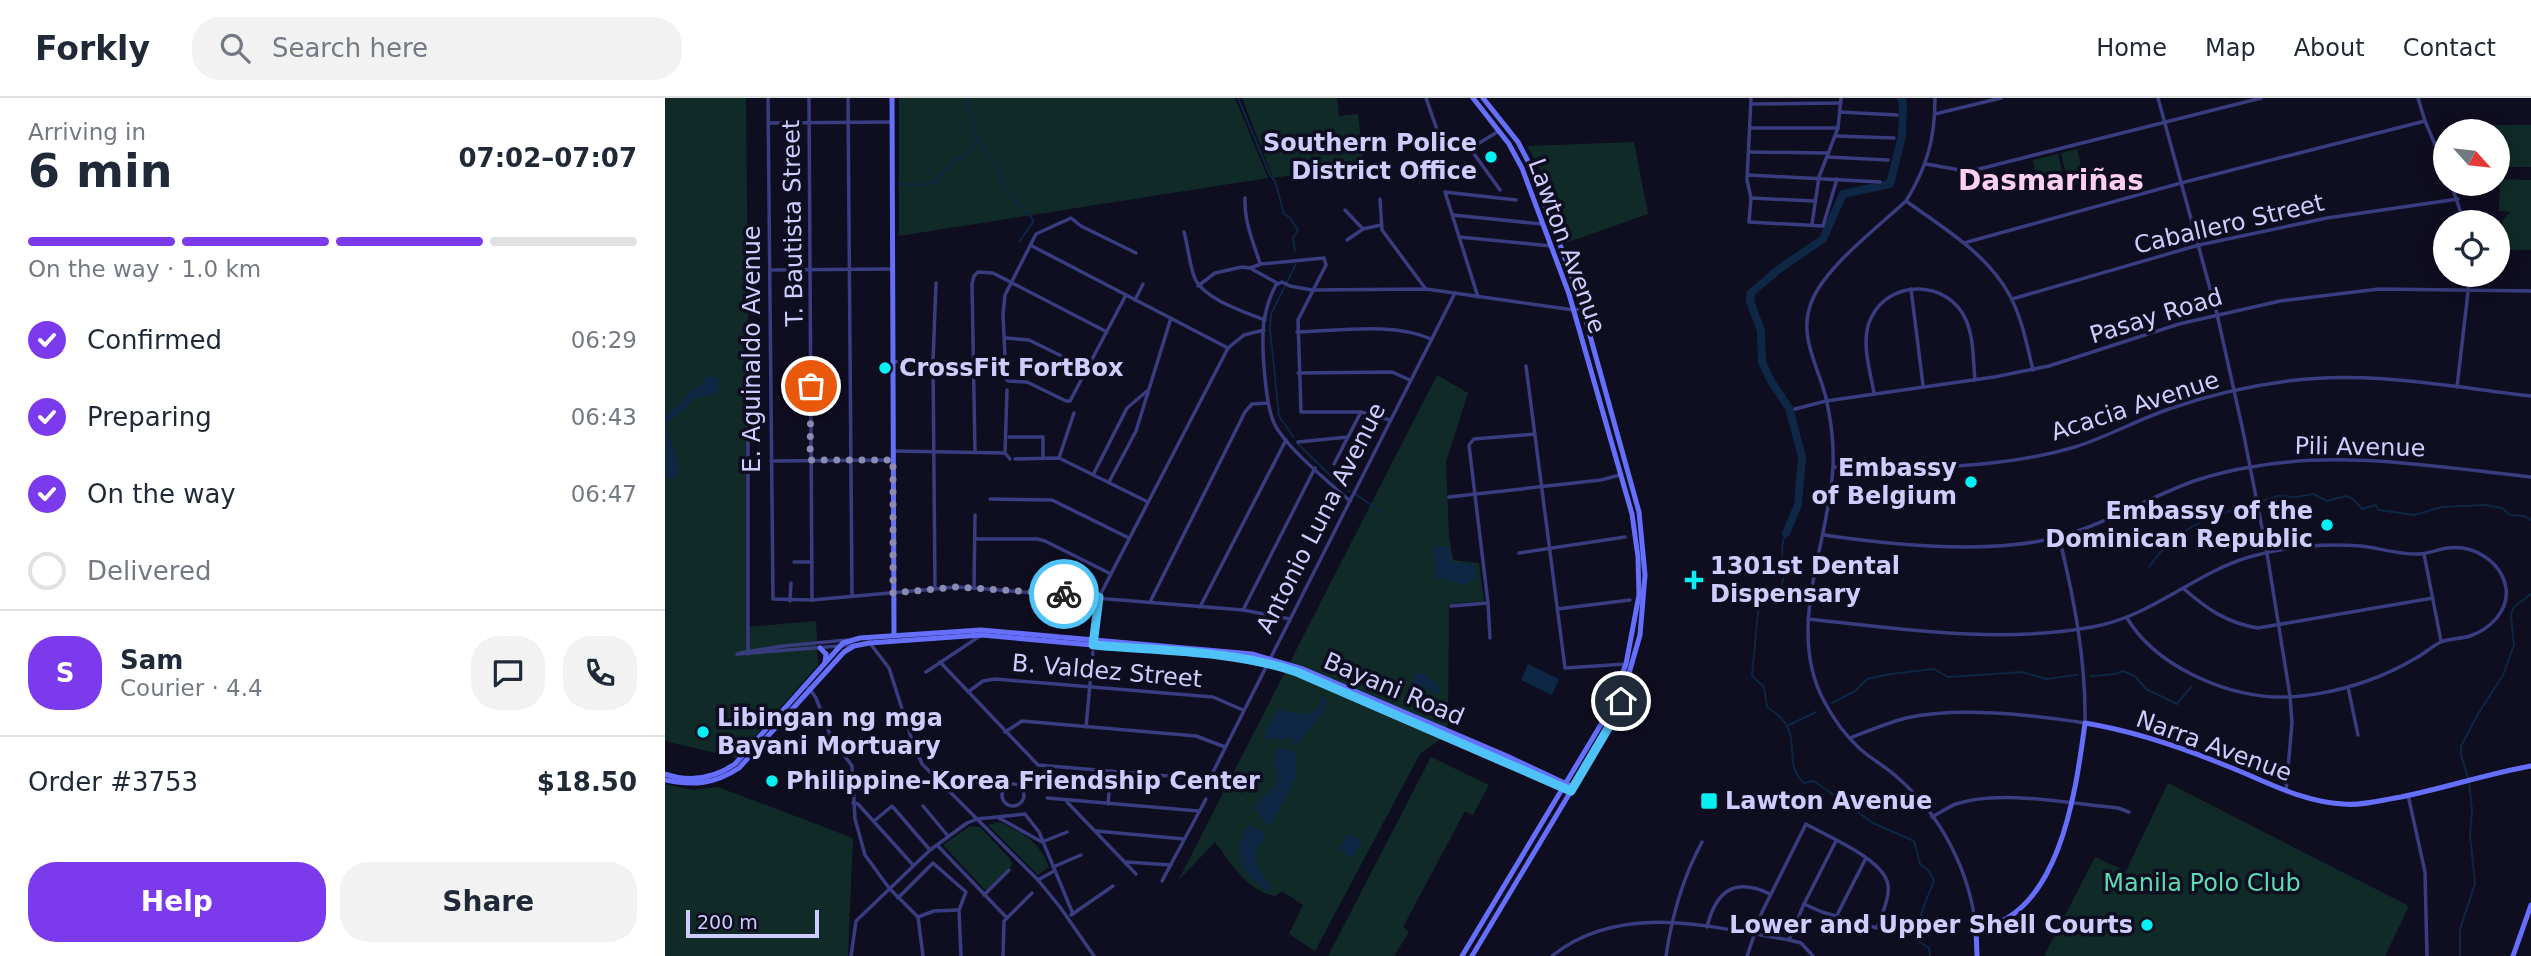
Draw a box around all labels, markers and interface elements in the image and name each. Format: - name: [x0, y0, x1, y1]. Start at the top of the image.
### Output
- search box: [192, 17, 682, 80]
- text: Forkly: [35, 29, 150, 68]
- icon: search: [216, 29, 254, 67]
- text: Search here: [272, 33, 428, 63]
- text: Home: [2096, 34, 2167, 62]
- text: Map: [2205, 34, 2256, 62]
- text: About: [2294, 34, 2365, 62]
- text: Contact: [2403, 34, 2496, 62]
- text: Arriving in: [28, 119, 146, 145]
- street label: T. Bautista Street: [777, 119, 809, 328]
- north arrow: [2433, 119, 2509, 196]
- map controls: [2433, 119, 2510, 287]
- place label: Southern Police District Office: [1263, 129, 1477, 185]
- text: 07:02–07:07: [458, 143, 637, 173]
- text: 6 min: [28, 144, 172, 198]
- marker: Southern Police District Office: [1483, 149, 1499, 165]
- street label: Lawton Avenue: [1522, 155, 1612, 337]
- district label: Dasmariñas: [1958, 164, 2144, 197]
- street label: Caballero Street: [2131, 189, 2327, 259]
- button: locate: [2433, 210, 2510, 287]
- street label: E. Aguinaldo Avenue: [738, 225, 766, 473]
- text: On the way · 1.0 km: [28, 256, 261, 282]
- street label: Pasay Road: [2086, 283, 2226, 349]
- icon: check: [28, 321, 66, 359]
- text: Confirmed: [87, 325, 222, 355]
- text: 06:29: [571, 327, 637, 353]
- place label: CrossFit FortBox: [899, 354, 1124, 382]
- pin: [781, 356, 841, 416]
- marker: CrossFit FortBox: [877, 360, 893, 376]
- street label: Acacia Avenue: [2047, 366, 2223, 446]
- icon: bag: [792, 367, 830, 405]
- icon: check: [28, 398, 66, 436]
- street label: Antonio Luna Avenue: [1251, 398, 1391, 638]
- text: Preparing: [87, 402, 212, 432]
- text: 06:43: [571, 404, 637, 430]
- street label: Pili Avenue: [2294, 432, 2426, 462]
- place label: Embassy of Belgium: [1811, 454, 1957, 510]
- marker: Embassy of Belgium: [1963, 474, 1979, 490]
- icon: check: [28, 475, 66, 513]
- text: On the way: [87, 479, 236, 509]
- text: 06:47: [571, 481, 637, 507]
- place label: Embassy of the Dominican Republic: [2045, 497, 2313, 553]
- marker: Embassy of the Dominican Republic: [2319, 517, 2335, 533]
- place label: 1301st Dental Dispensary: [1710, 552, 1900, 608]
- text: Delivered: [87, 556, 211, 586]
- courier: [1029, 559, 1099, 629]
- marker: 1301st Dental Dispensary: [1684, 570, 1704, 590]
- icon: bike: [1045, 575, 1083, 613]
- button: chat: [471, 636, 545, 710]
- button: phone: [563, 636, 637, 710]
- text: Sam: [120, 645, 183, 675]
- street label: Bayani Road: [1320, 647, 1468, 731]
- street label: B. Valdez Street: [1011, 649, 1203, 693]
- text: S: [56, 658, 74, 688]
- pin: [1591, 671, 1651, 731]
- text: Courier · 4.4: [120, 675, 263, 701]
- icon: home: [1602, 682, 1640, 720]
- place label: Libingan ng mga Bayani Mortuary: [717, 704, 943, 760]
- street label: Narra Avenue: [2132, 705, 2296, 787]
- marker: Libingan ng mga Bayani Mortuary: [695, 724, 711, 740]
- text: Order #3753: [28, 767, 198, 797]
- text: $18.50: [537, 767, 637, 797]
- place label: Philippine-Korea Friendship Center: [786, 767, 1260, 795]
- marker: Philippine-Korea Friendship Center: [764, 773, 780, 789]
- place label: Lawton Avenue: [1725, 787, 1932, 815]
- marker: Lawton Avenue: [1699, 791, 1719, 811]
- button: Help: [28, 862, 326, 942]
- button: Share: [340, 862, 637, 942]
- park label: Manila Polo Club: [2103, 869, 2301, 897]
- scale bar: [686, 907, 819, 939]
- text: 200 m: [697, 911, 758, 933]
- place label: Lower and Upper Shell Courts: [1729, 911, 2133, 939]
- marker: Lower and Upper Shell Courts: [2139, 917, 2155, 933]

